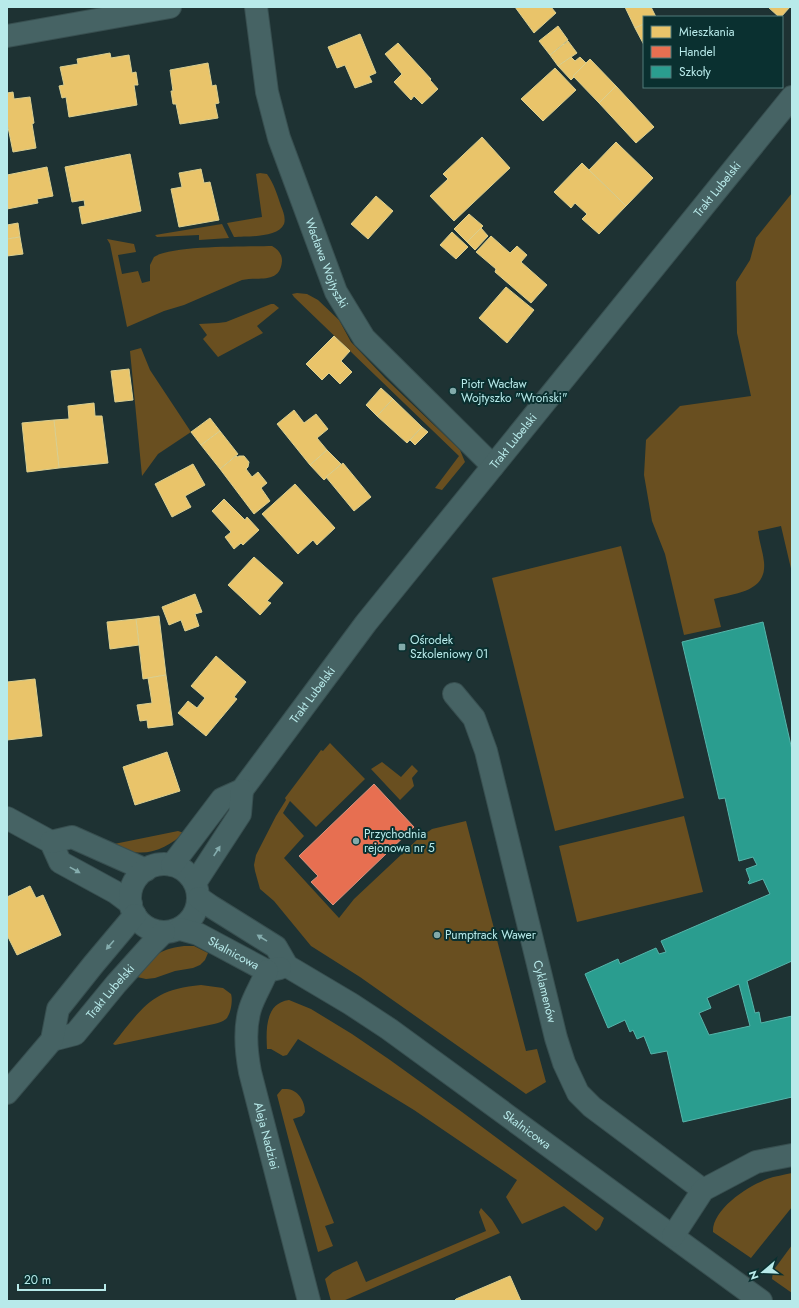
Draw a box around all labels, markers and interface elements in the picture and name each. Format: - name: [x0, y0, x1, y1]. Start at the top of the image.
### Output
- legend: [643, 16, 783, 88]
- text: Mieszkania: [679, 23, 735, 41]
- text: Handel: [679, 43, 715, 61]
- text: Szkoły: [679, 63, 712, 81]
- street label: Trakt Lubelski: [689, 158, 745, 221]
- street label: Wacława Wojtyszki: [300, 215, 353, 312]
- place label: Piotr Wacław Wojtyszko "Wroński": [461, 375, 567, 407]
- marker: Piotr Wacław Wojtyszko "Wroński": [448, 386, 458, 396]
- street label: Trakt Lubelski: [485, 409, 541, 473]
- place label: Ośrodek Szkoleniowy 01: [410, 631, 488, 663]
- marker: Ośrodek Szkoleniowy 01: [397, 642, 407, 652]
- street label: Trakt Lubelski: [285, 663, 340, 727]
- place label: Przychodnia rejonowa nr 5: [364, 825, 435, 857]
- marker: Przychodnia rejonowa nr 5: [351, 836, 361, 846]
- one-way arrow: [213, 846, 221, 856]
- one-way arrow: [69, 867, 81, 874]
- place label: Pumptrack Wawer: [445, 926, 537, 944]
- marker: Pumptrack Wawer: [432, 930, 442, 940]
- street label: Skalnicowa: [205, 932, 263, 974]
- one-way arrow: [256, 934, 268, 941]
- one-way arrow: [105, 940, 114, 950]
- street label: Cyklamenów: [528, 958, 561, 1026]
- street label: Trakt Lubelski: [82, 960, 139, 1023]
- street label: Aleja Nadziei: [249, 1100, 284, 1171]
- street label: Skalnicowa: [499, 1106, 555, 1154]
- north arrow: [743, 1252, 783, 1292]
- scale bar: [18, 1266, 105, 1292]
- text: N: [745, 1269, 763, 1282]
- text: 20 m: [24, 1271, 51, 1289]

